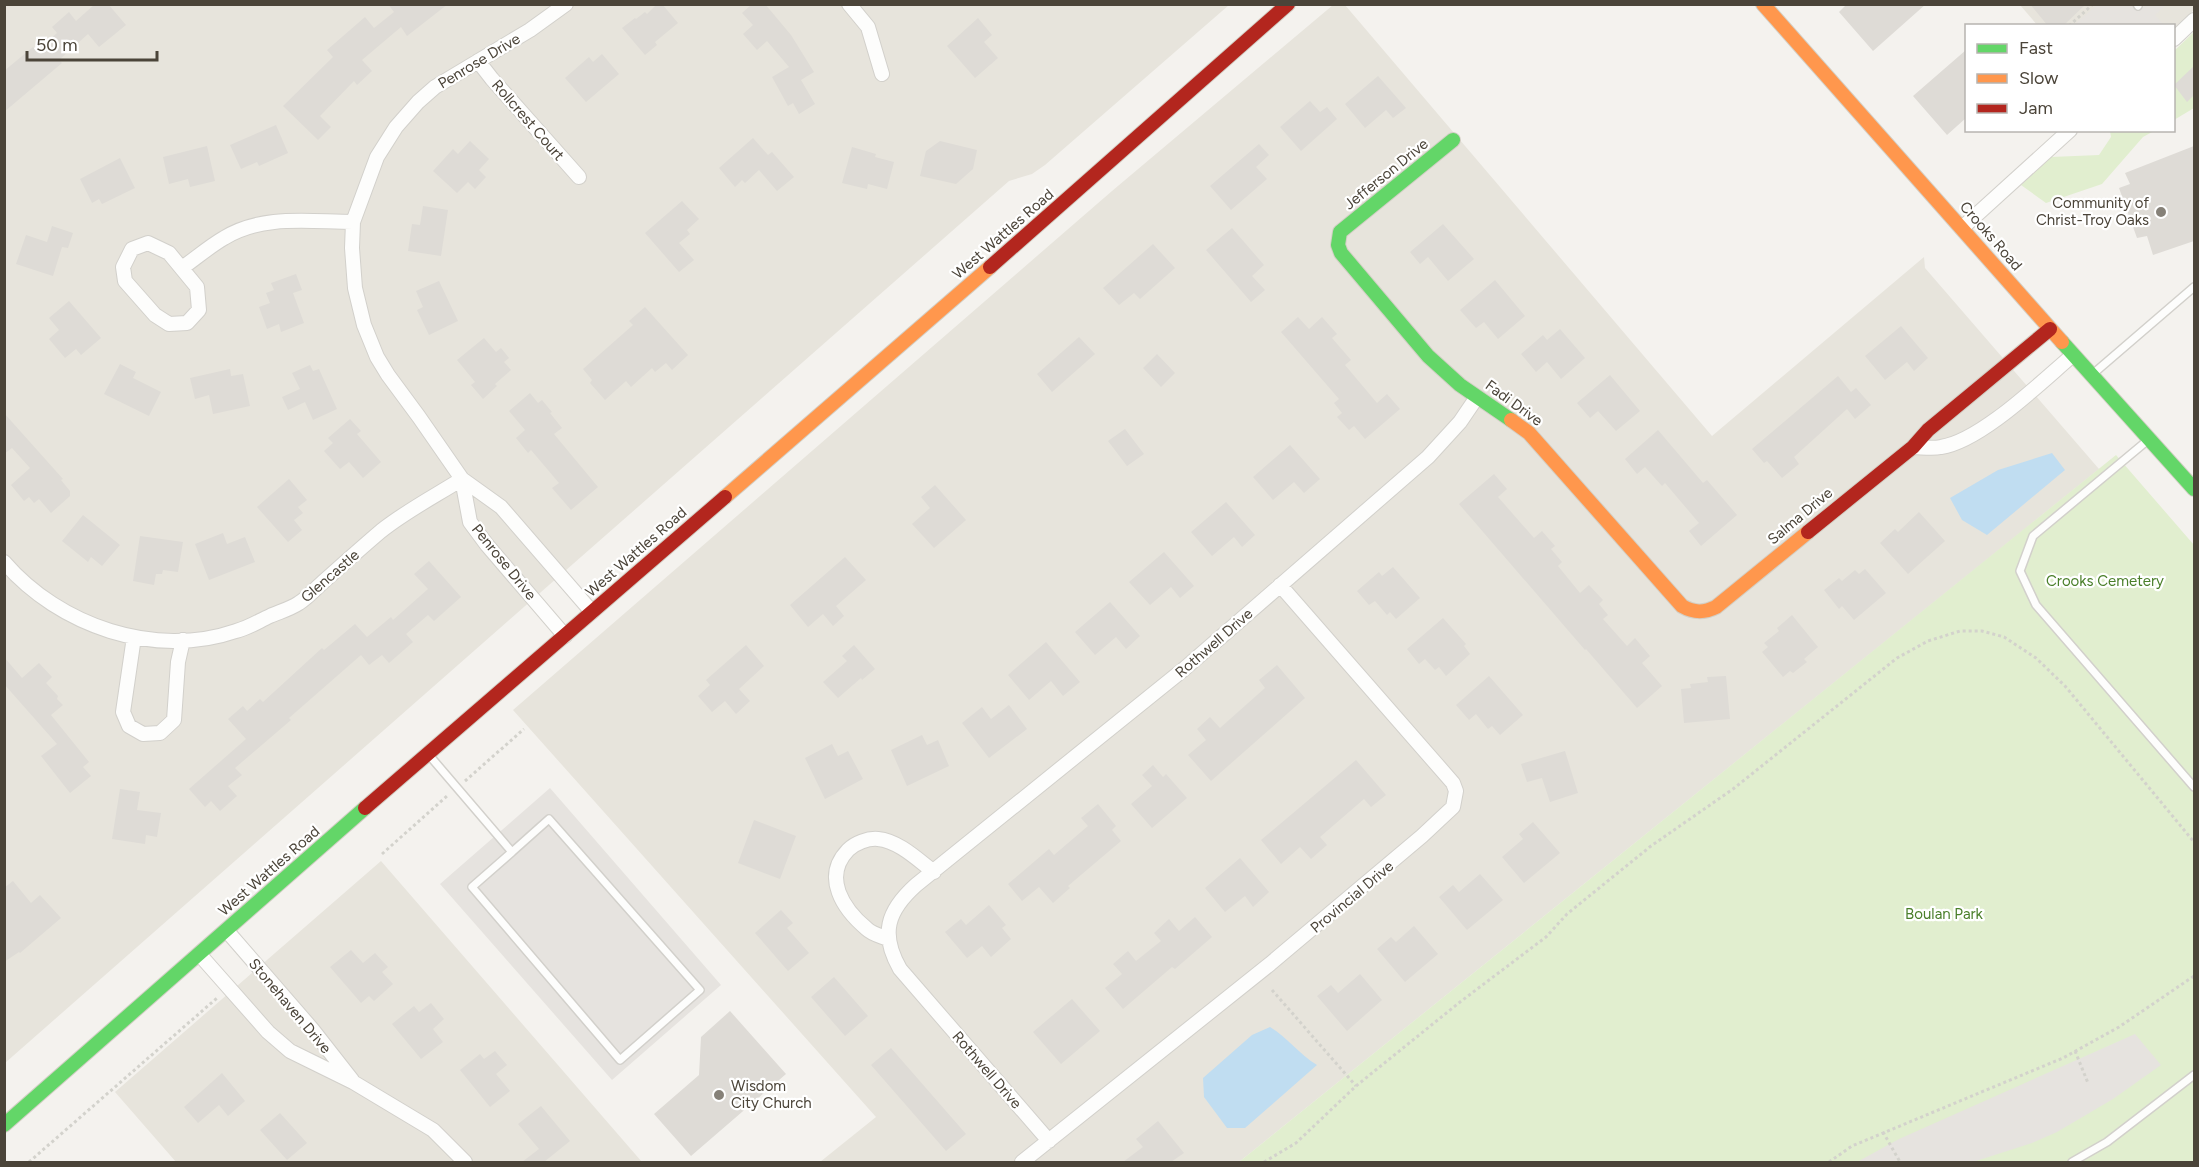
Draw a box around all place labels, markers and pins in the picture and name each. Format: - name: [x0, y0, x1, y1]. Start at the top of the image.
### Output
- place label: Community of Christ-Troy Oaks: [2036, 194, 2149, 229]
- marker: Community of Christ-Troy Oaks: [2154, 205, 2168, 219]
- place label: Wisdom City Church: [731, 1077, 812, 1112]
- marker: Wisdom City Church: [712, 1088, 726, 1102]

